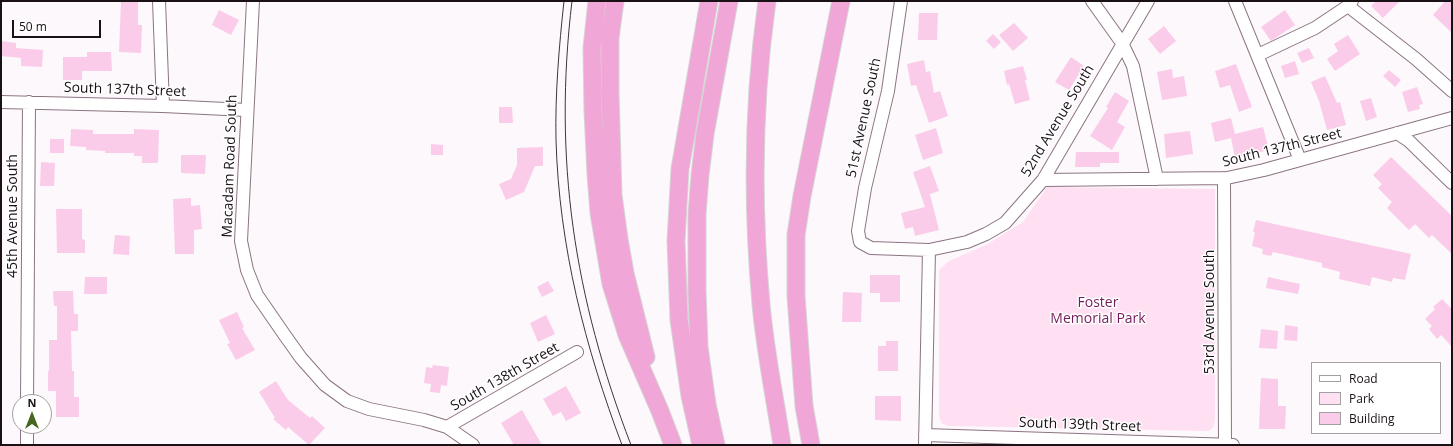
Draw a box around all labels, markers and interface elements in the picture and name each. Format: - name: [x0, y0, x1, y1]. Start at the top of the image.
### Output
- scale bar: [14, 12, 103, 38]
- text: 50 m: [19, 18, 47, 35]
- street label: 51st Avenue South: [843, 57, 885, 179]
- street label: 52nd Avenue South: [1018, 62, 1098, 180]
- street label: South 137th Street: [64, 79, 186, 101]
- street label: Macadam Road South: [219, 94, 241, 238]
- street label: South 137th Street: [1221, 125, 1343, 171]
- street label: 45th Avenue South: [5, 154, 21, 278]
- street label: 53rd Avenue South: [1202, 250, 1218, 374]
- park label: Foster Memorial Park: [1050, 295, 1146, 328]
- street label: South 138th Street: [448, 339, 562, 415]
- legend: [1311, 362, 1441, 434]
- text: Road: [1349, 370, 1378, 387]
- text: Park: [1349, 390, 1374, 407]
- north arrow: [12, 394, 52, 434]
- text: N: [28, 395, 36, 410]
- text: Building: [1349, 410, 1394, 427]
- street label: South 139th Street: [1019, 414, 1141, 436]

